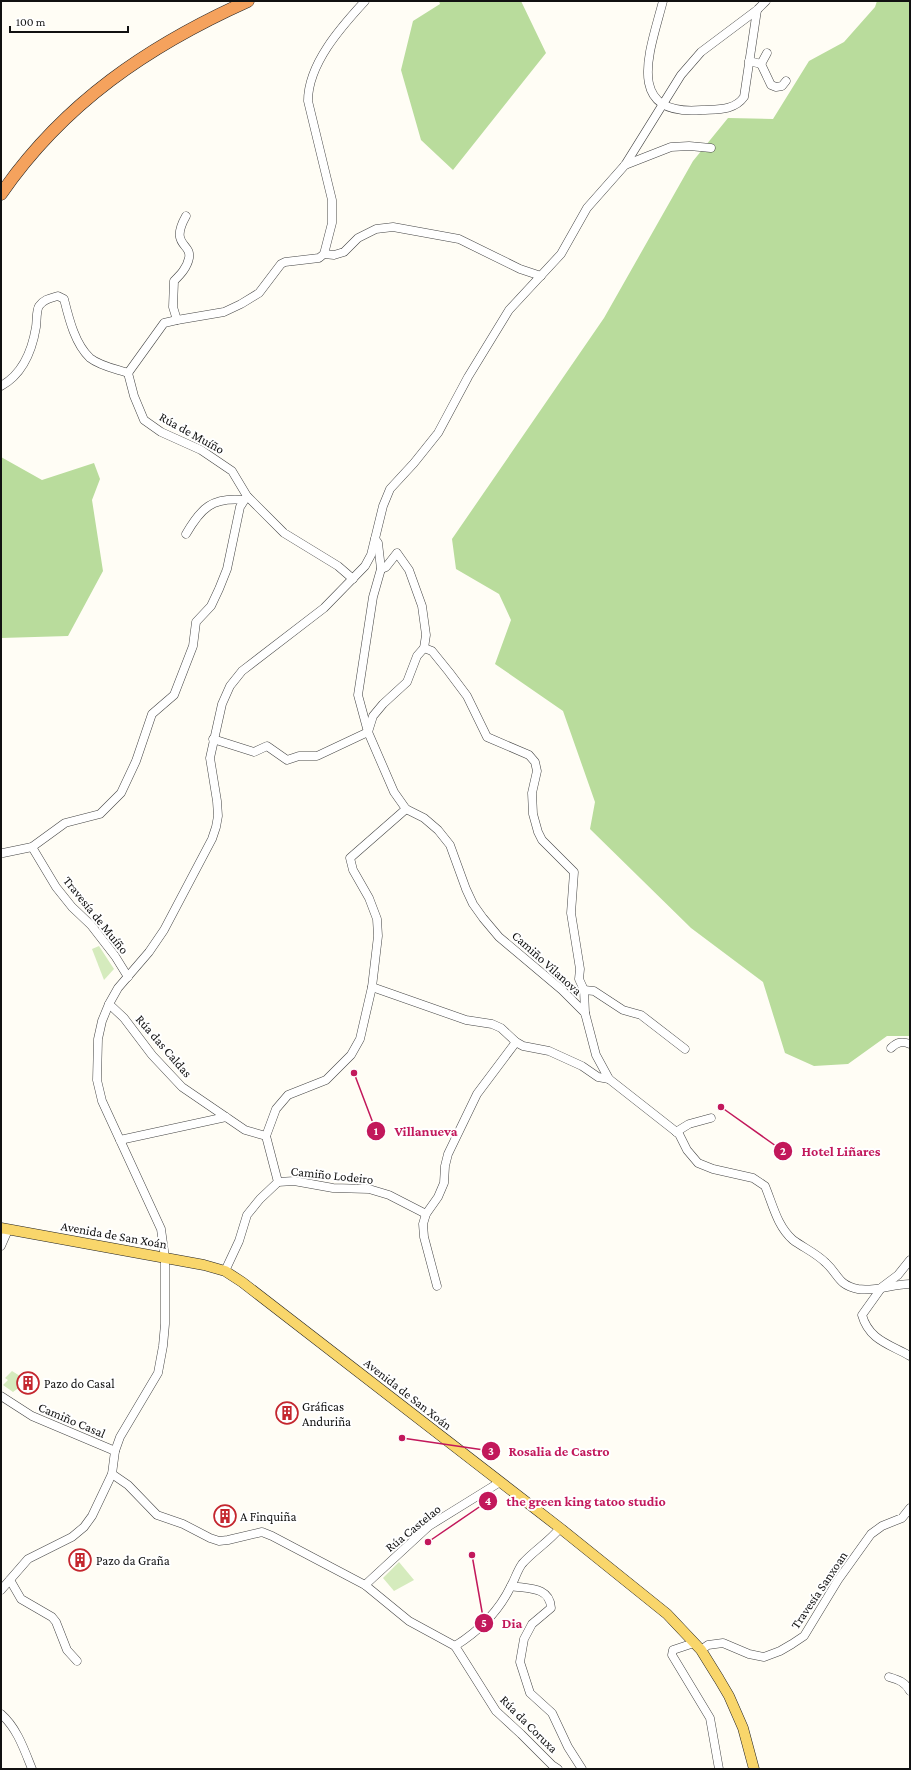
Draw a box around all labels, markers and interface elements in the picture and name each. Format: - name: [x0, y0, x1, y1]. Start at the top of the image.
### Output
- scale bar: [10, 8, 128, 34]
- text: 100 m: [16, 15, 46, 29]
- street label: Rúa de Muíño: [157, 409, 227, 457]
- street label: Travesía de Muíño: [60, 873, 132, 957]
- street label: Camiño Vilanova: [509, 928, 585, 998]
- street label: Rúa das Caldas: [133, 1012, 195, 1080]
- callout: Villanueva: [366, 1118, 465, 1144]
- text: Villanueva: [394, 1123, 458, 1139]
- text: 1: [374, 1124, 379, 1138]
- callout: Hotel Liñares: [773, 1138, 888, 1164]
- text: Hotel Liñares: [802, 1143, 881, 1159]
- text: 2: [780, 1144, 786, 1158]
- street label: Camiño Lodeiro: [290, 1163, 374, 1187]
- street label: Avenida de San Xoán: [60, 1218, 168, 1252]
- street label: Avenida de San Xoán: [361, 1355, 455, 1433]
- building icon: Pazo do Casal: [15, 1370, 41, 1396]
- place label: Pazo do Casal: [44, 1376, 115, 1391]
- street label: Camiño Casal: [36, 1399, 108, 1441]
- place label: Gráficas Anduriña: [302, 1399, 351, 1429]
- building icon: Gráficas Anduriña: [274, 1400, 300, 1426]
- callout: Rosalia de Castro: [481, 1438, 618, 1464]
- text: Rosalia de Castro: [508, 1443, 610, 1459]
- text: 3: [488, 1444, 494, 1458]
- callout: the green king tatoo studio: [478, 1488, 674, 1514]
- text: the green king tatoo studio: [506, 1493, 666, 1509]
- text: 4: [485, 1494, 492, 1508]
- street label: Rúa Castelao: [382, 1501, 444, 1555]
- building icon: A Finquiña: [212, 1503, 238, 1529]
- place label: A Finquiña: [240, 1509, 297, 1524]
- building icon: Pazo da Graña: [67, 1547, 93, 1573]
- street label: Travesía Sanxoan: [788, 1548, 850, 1632]
- place label: Pazo da Graña: [96, 1553, 170, 1568]
- callout: Dia: [474, 1610, 530, 1636]
- text: Dia: [502, 1615, 522, 1631]
- text: 5: [481, 1616, 487, 1630]
- street label: Rúa da Coruxa: [497, 1692, 561, 1756]

